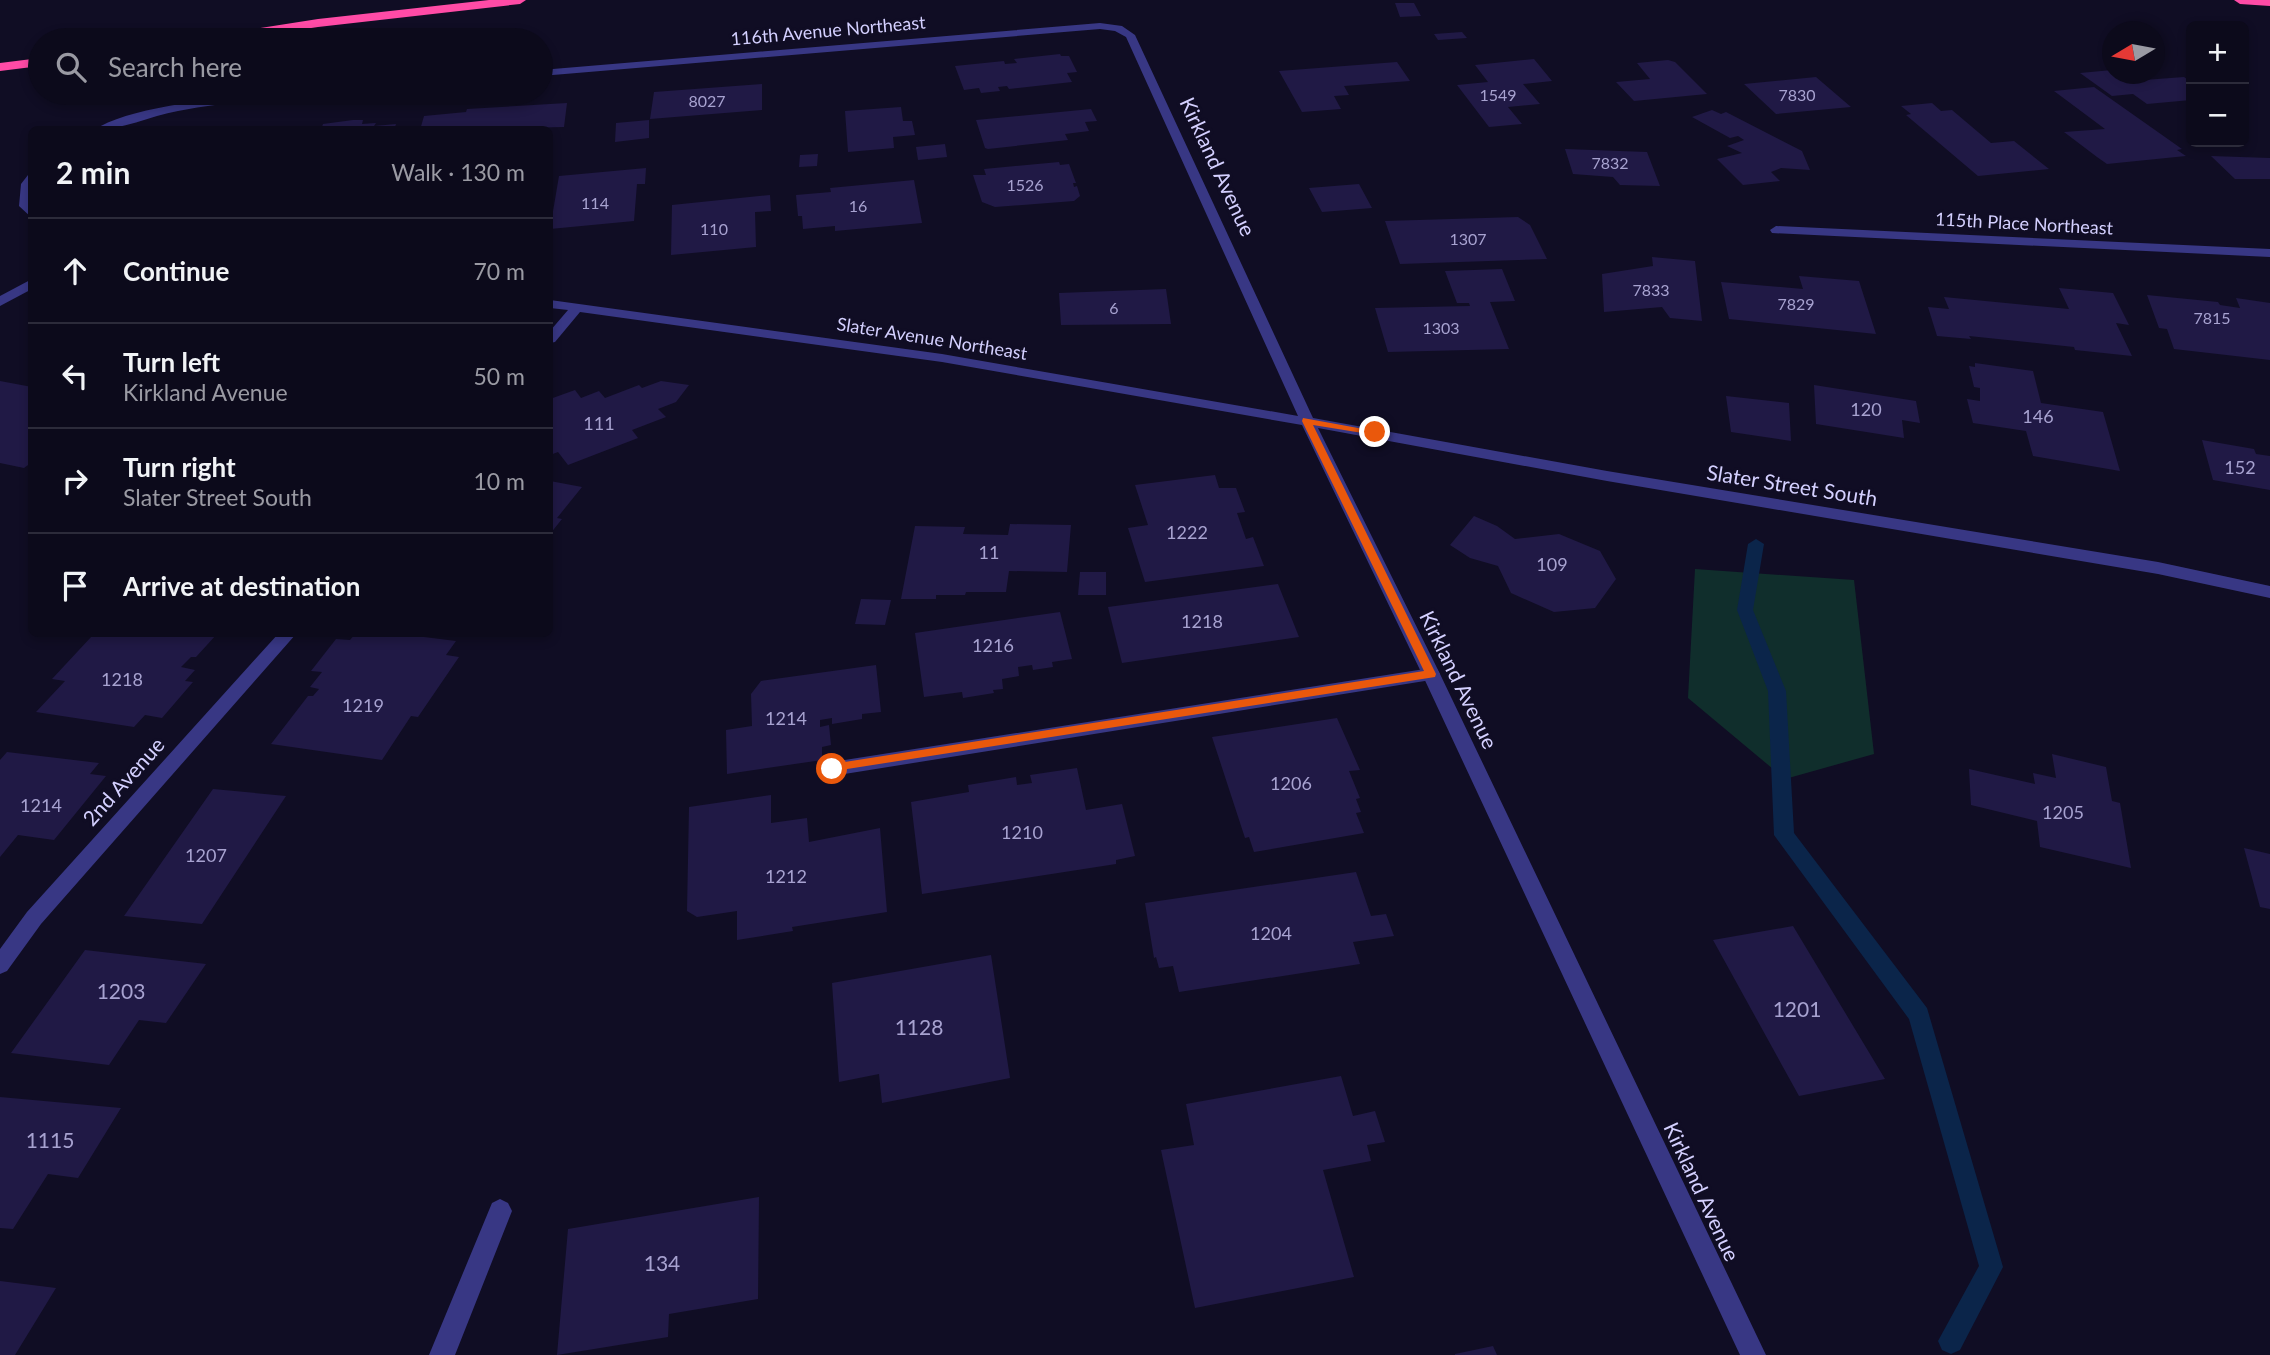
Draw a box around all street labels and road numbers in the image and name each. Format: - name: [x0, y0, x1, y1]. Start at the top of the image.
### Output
- street label: 116th Avenue Northeast: [730, 10, 927, 49]
- street label: Kirkland Avenue: [1175, 93, 1261, 240]
- street label: 115th Place Northeast: [1934, 207, 2114, 239]
- street label: Slater Avenue Northeast: [835, 312, 1029, 364]
- street label: Slater Street South: [1705, 459, 1879, 510]
- street label: Kirkland Avenue: [1415, 606, 1504, 752]
- street label: 2nd Avenue: [77, 732, 169, 830]
- street label: Kirkland Avenue: [1659, 1118, 1745, 1265]

